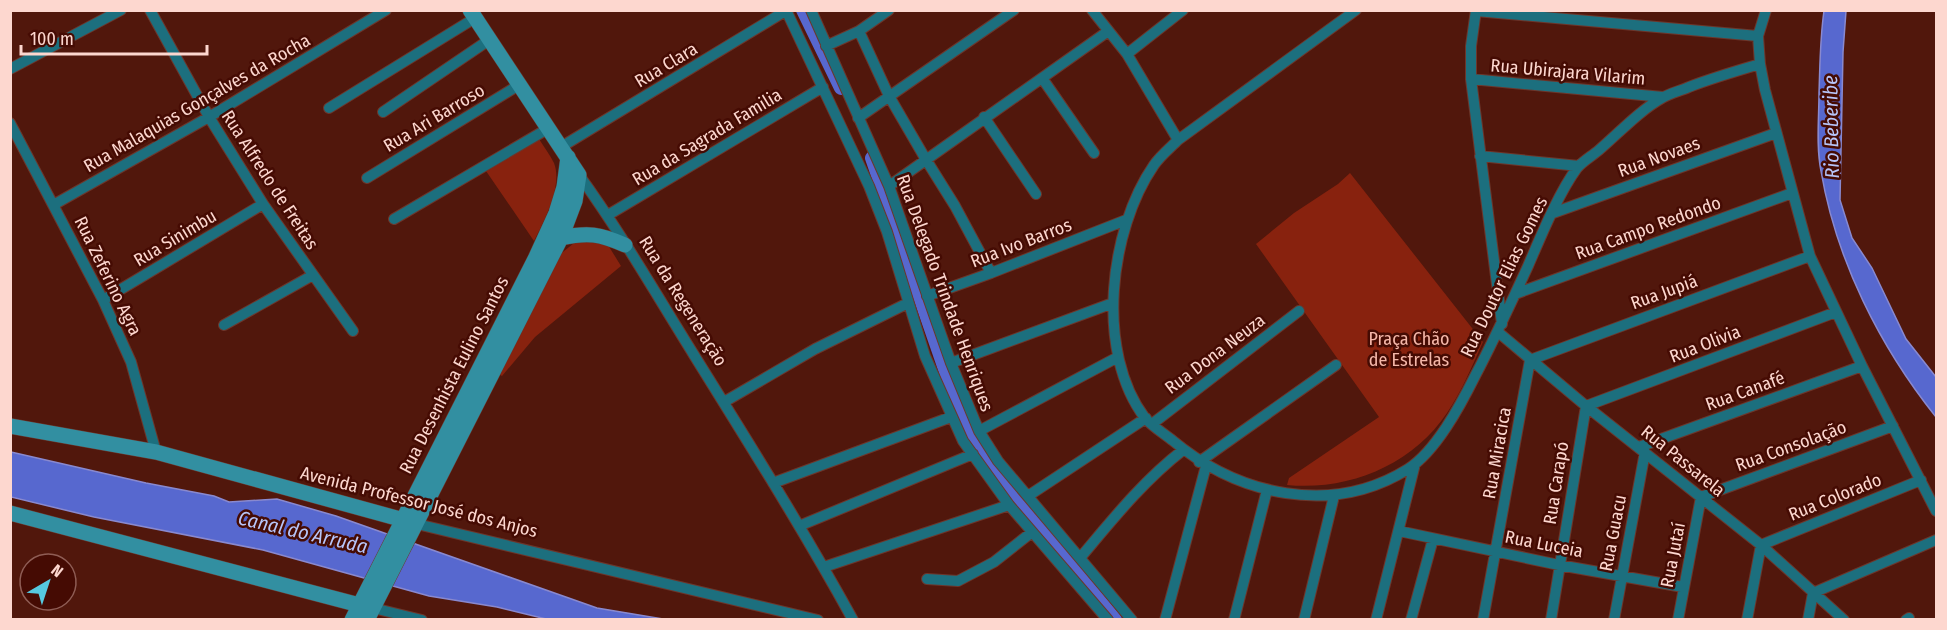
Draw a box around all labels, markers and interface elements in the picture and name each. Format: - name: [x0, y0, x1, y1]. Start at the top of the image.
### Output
- scale bar: [21, 18, 207, 56]
- text: 100 m: [30, 28, 74, 50]
- street label: Rua Malaquias Gonçalves da Rocha: [80, 29, 314, 177]
- street label: Rua Clara: [631, 38, 702, 92]
- street label: Rua Ubirajara Vilarim: [1490, 54, 1646, 90]
- water label: Rio Beberibe: [1818, 75, 1844, 179]
- street label: Rua Ari Barroso: [379, 79, 489, 157]
- street label: Rua da Sagrada Familia: [628, 84, 786, 190]
- street label: Rua Alfredo de Freitas: [217, 106, 323, 254]
- street label: Rua Novaes: [1615, 132, 1703, 182]
- street label: Rua Delegado Trindade Henriques: [892, 172, 998, 415]
- street label: Rua Campo Redondo: [1572, 191, 1724, 265]
- street label: Rua Doutor Elias Gomes: [1456, 193, 1553, 361]
- street label: Rua Sinimbu: [130, 205, 220, 271]
- street label: Rua Zeferino Agra: [70, 213, 146, 339]
- street label: Rua Ivo Barros: [967, 214, 1075, 272]
- street label: Rua da Regeneração: [634, 232, 732, 370]
- street label: Rua Jupiá: [1628, 270, 1701, 314]
- street label: Rua Desenhista Eulino Santos: [395, 272, 513, 477]
- street label: Rua Dona Neuza: [1161, 309, 1270, 399]
- street label: Rua Olivia: [1666, 320, 1744, 368]
- park label: Praça Chão de Estrelas: [1369, 328, 1450, 371]
- street label: Rua Canafé: [1702, 367, 1788, 415]
- street label: Rua Miracica: [1478, 405, 1516, 501]
- street label: Rua Consolação: [1733, 416, 1849, 476]
- street label: Rua Passarela: [1637, 421, 1729, 502]
- street label: Rua Carapó: [1539, 440, 1573, 526]
- street label: Avenida Professor José dos Anjos: [298, 462, 540, 542]
- street label: Rua Colorado: [1785, 468, 1885, 526]
- street label: Rua Guacu: [1595, 493, 1631, 573]
- water label: Canal do Arruda: [236, 505, 370, 559]
- street label: Rua Jutaí: [1656, 520, 1690, 589]
- street label: Rua Luceia: [1503, 526, 1585, 562]
- north arrow: [18, 552, 78, 612]
- text: N: [47, 560, 67, 581]

